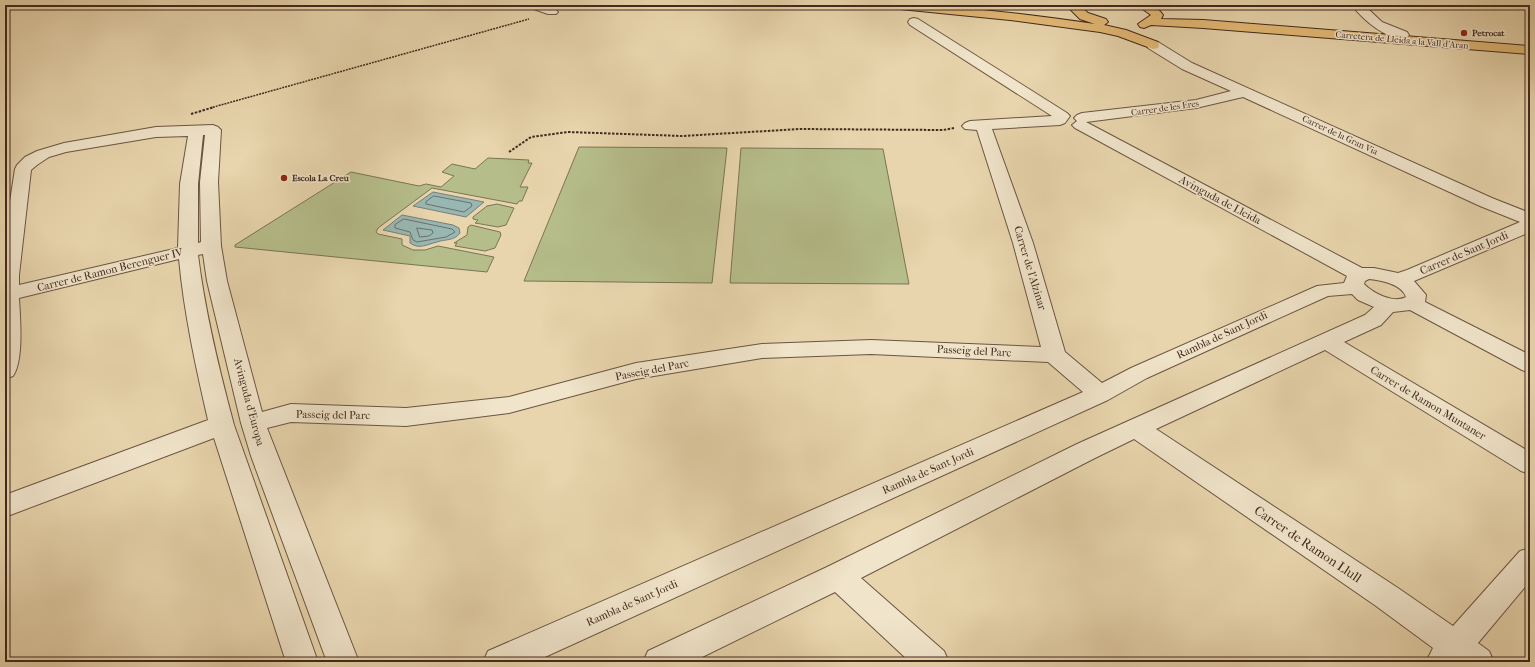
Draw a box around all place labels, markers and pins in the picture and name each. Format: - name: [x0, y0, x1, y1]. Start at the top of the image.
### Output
- marker: Petrocat: [1459, 28, 1469, 38]
- place label: Petrocat: [1472, 28, 1505, 38]
- marker: Escola La Creu: [279, 173, 289, 183]
- place label: Escola La Creu: [292, 173, 350, 183]

